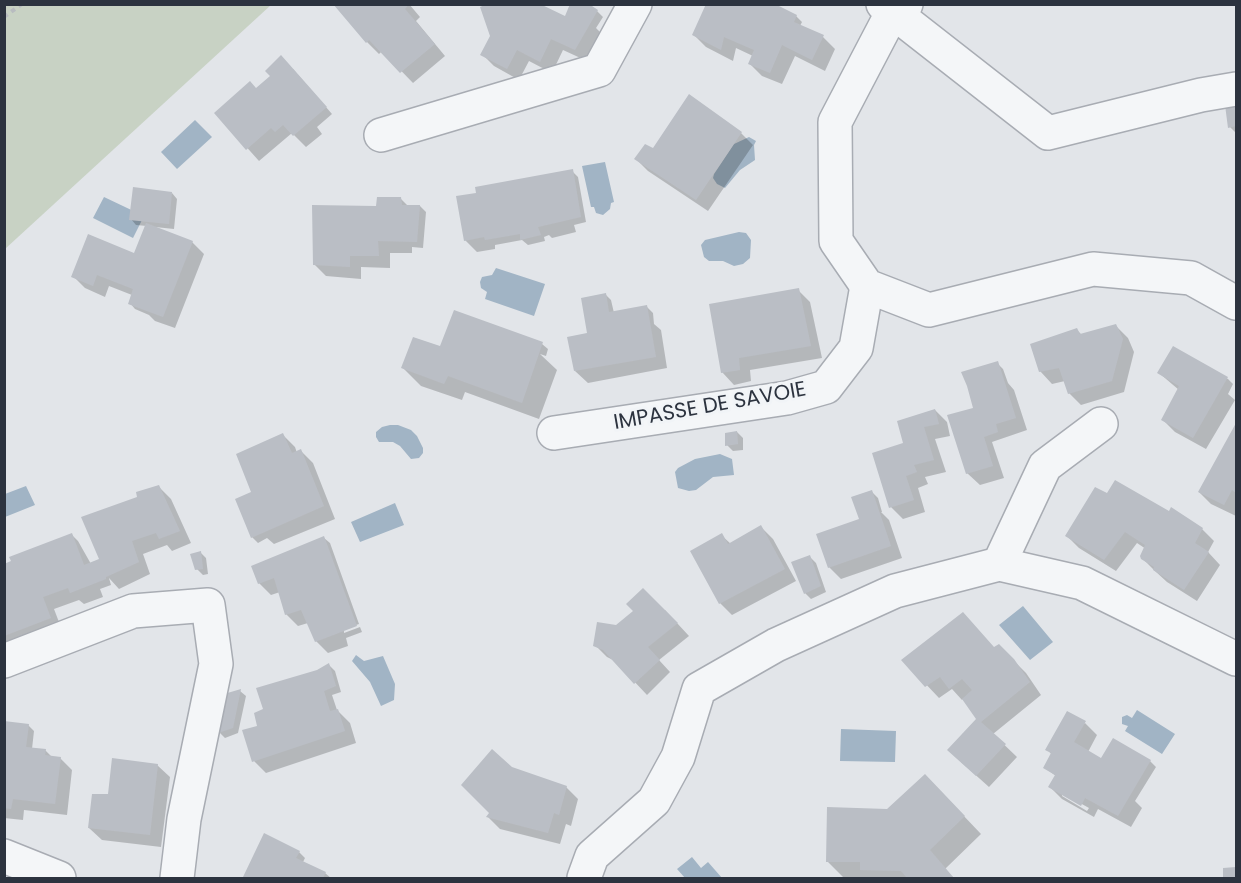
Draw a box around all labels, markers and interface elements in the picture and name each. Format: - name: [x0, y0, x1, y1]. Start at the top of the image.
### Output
- street label: IMPASSE DE SAVOIE: [612, 378, 808, 436]

